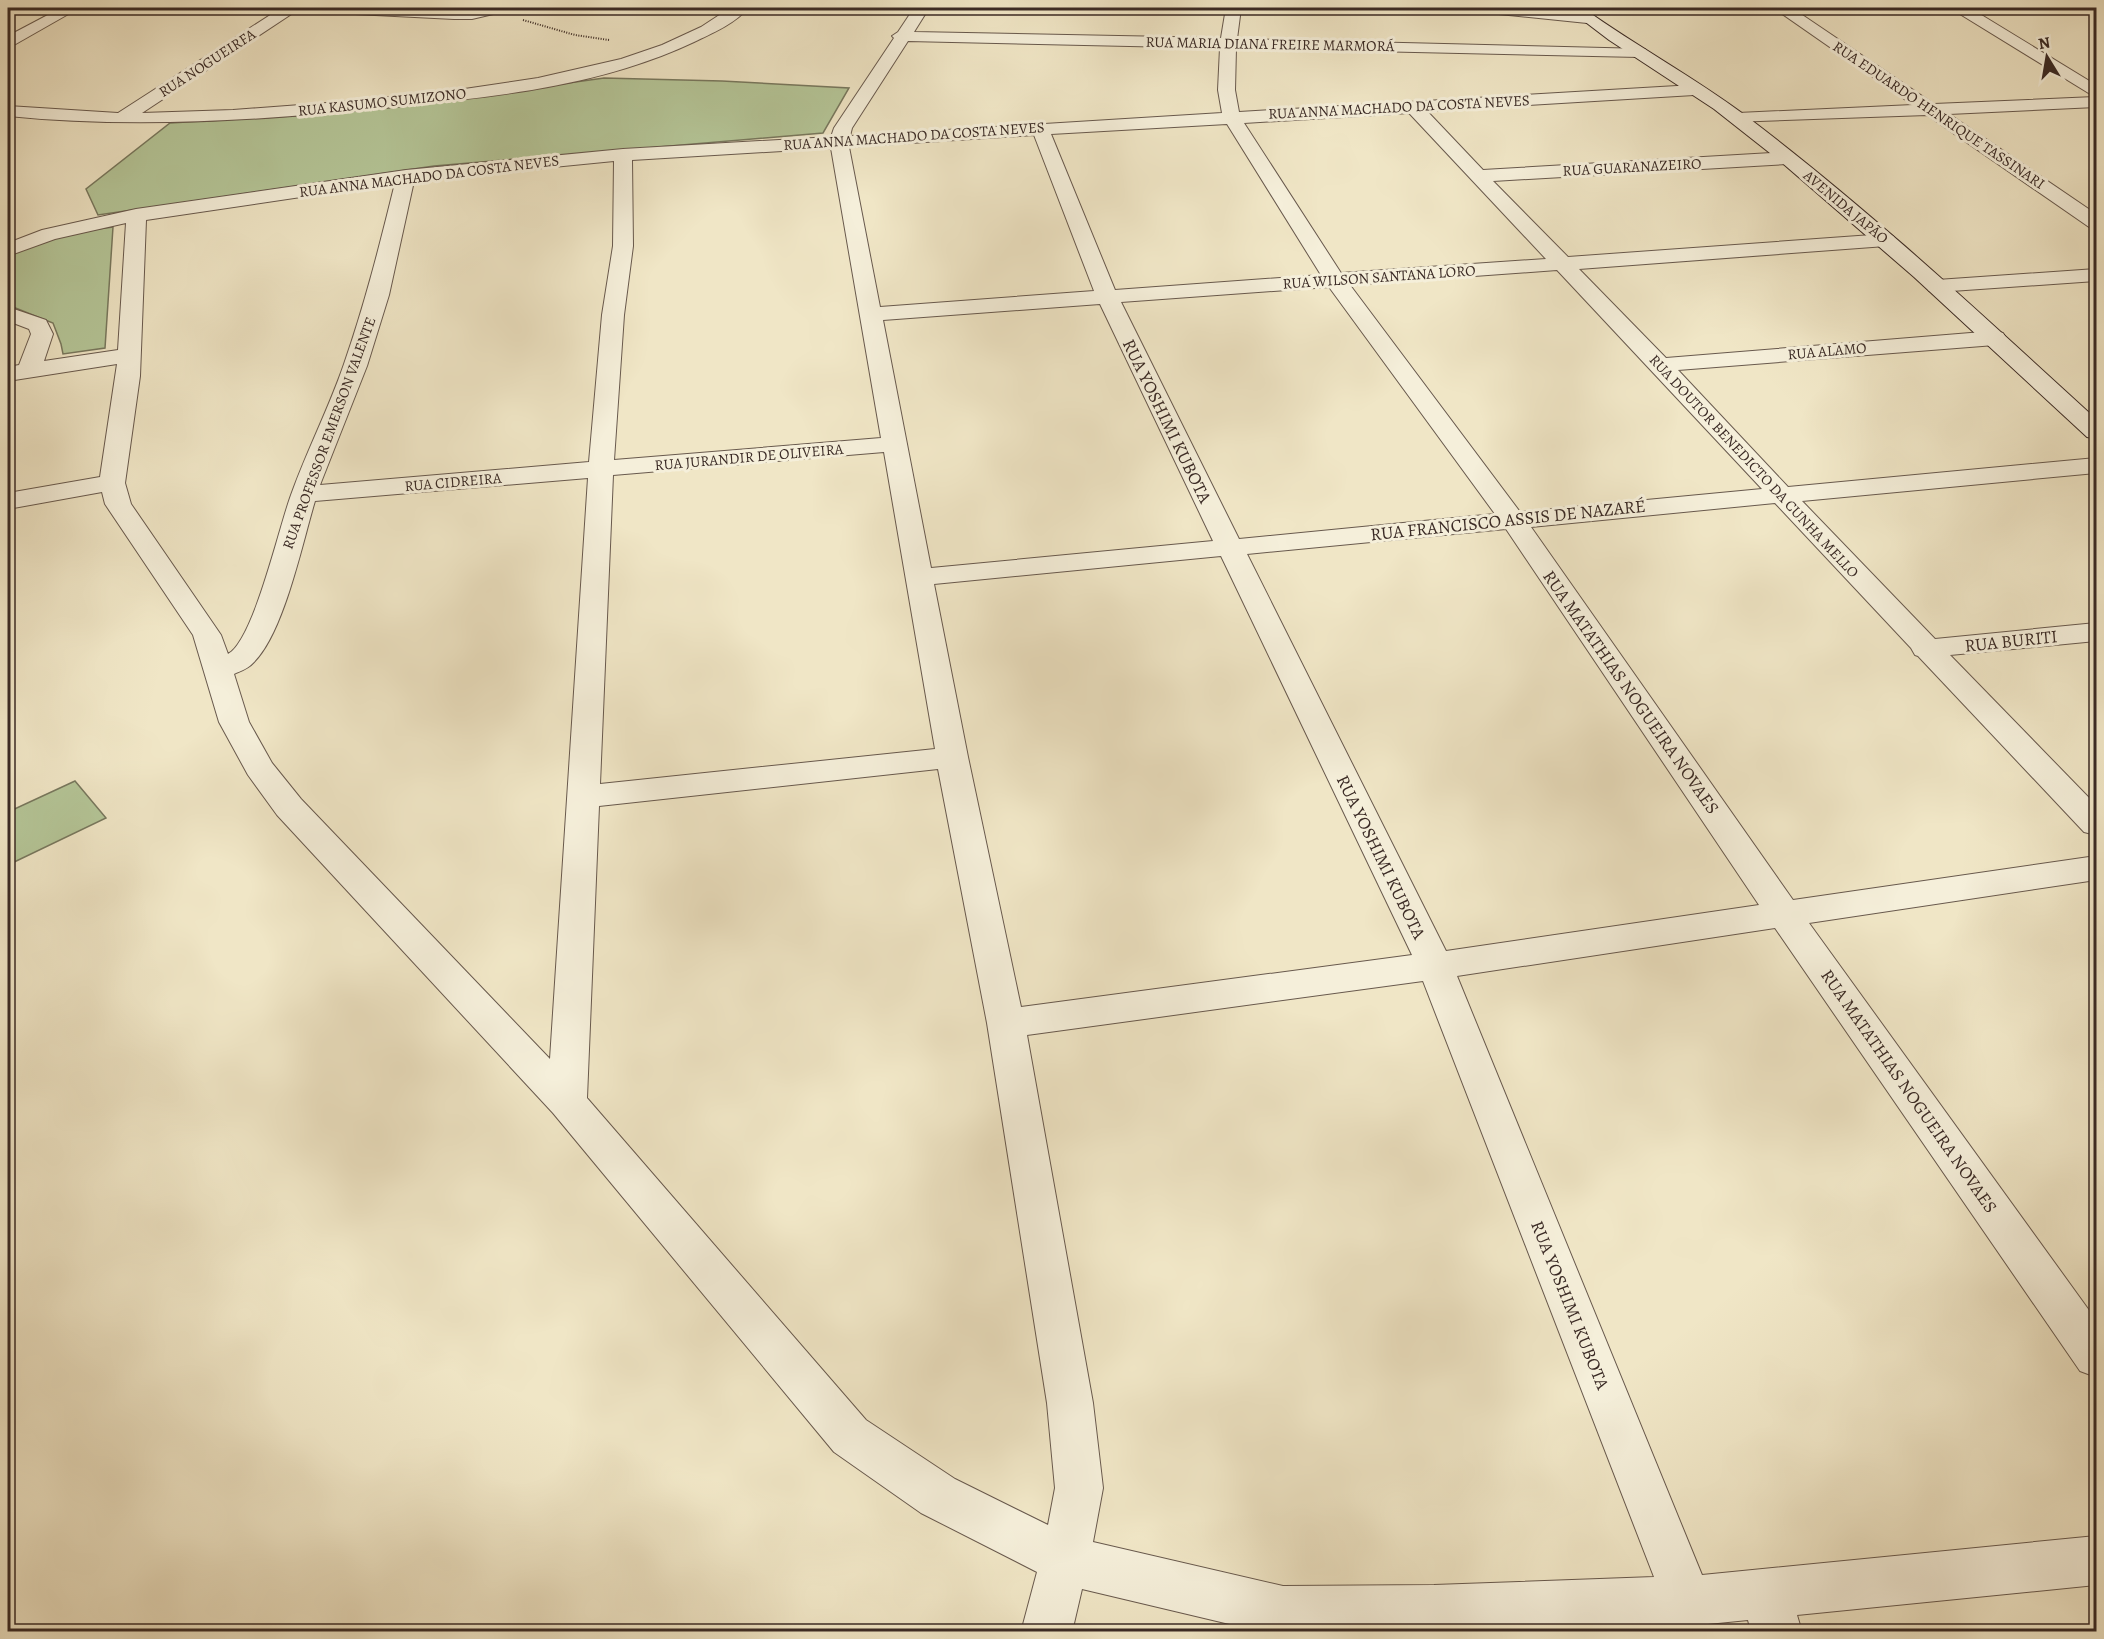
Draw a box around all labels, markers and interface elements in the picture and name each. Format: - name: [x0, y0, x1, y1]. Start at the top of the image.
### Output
- street label: RUA NOGUEIRFA: [155, 24, 259, 102]
- north arrow: [2017, 27, 2077, 87]
- street label: RUA MARIA DIANA FREIRE MARMORÁ: [1145, 32, 1395, 56]
- street label: RUA EDUARDO HENRIQUE TASSINARI: [1830, 37, 2048, 193]
- street label: RUA KASUMO SUMIZONO: [297, 83, 467, 121]
- street label: RUA ANNA MACHADO DA COSTA NEVES: [1268, 90, 1530, 124]
- street label: RUA ANNA MACHADO DA COSTA NEVES: [783, 117, 1045, 155]
- street label: RUA ANNA MACHADO DA COSTA NEVES: [298, 150, 560, 202]
- street label: RUA GUARANAZEIRO: [1562, 153, 1702, 181]
- street label: AVENIDA JAPÃO: [1799, 165, 1893, 248]
- street label: RUA WILSON SANTANA LORO: [1282, 260, 1476, 294]
- street label: RUA PROFESSOR EMERSON VALENTE: [278, 314, 380, 552]
- street label: RUA YOSHIMI KUBOTA: [1117, 335, 1217, 508]
- street label: RUA ALAMO: [1787, 338, 1867, 364]
- street label: RUA DOUTOR BENEDICTO DA CUNHA MELLO: [1645, 350, 1863, 582]
- street label: RUA JURANDIR DE OLIVEIRA: [654, 439, 844, 475]
- street label: RUA CIDREIRA: [404, 468, 503, 496]
- street label: RUA FRANCISCO ASSIS DE NAZARÉ: [1369, 494, 1647, 546]
- street label: RUA MATATHIAS NOGUEIRA NOVAES: [1537, 565, 1725, 819]
- street label: RUA BURITI: [1963, 624, 2059, 658]
- street label: RUA YOSHIMI KUBOTA: [1331, 771, 1431, 944]
- street label: RUA MATATHIAS NOGUEIRA NOVAES: [1815, 964, 2003, 1218]
- street label: RUA YOSHIMI KUBOTA: [1525, 1217, 1615, 1393]

